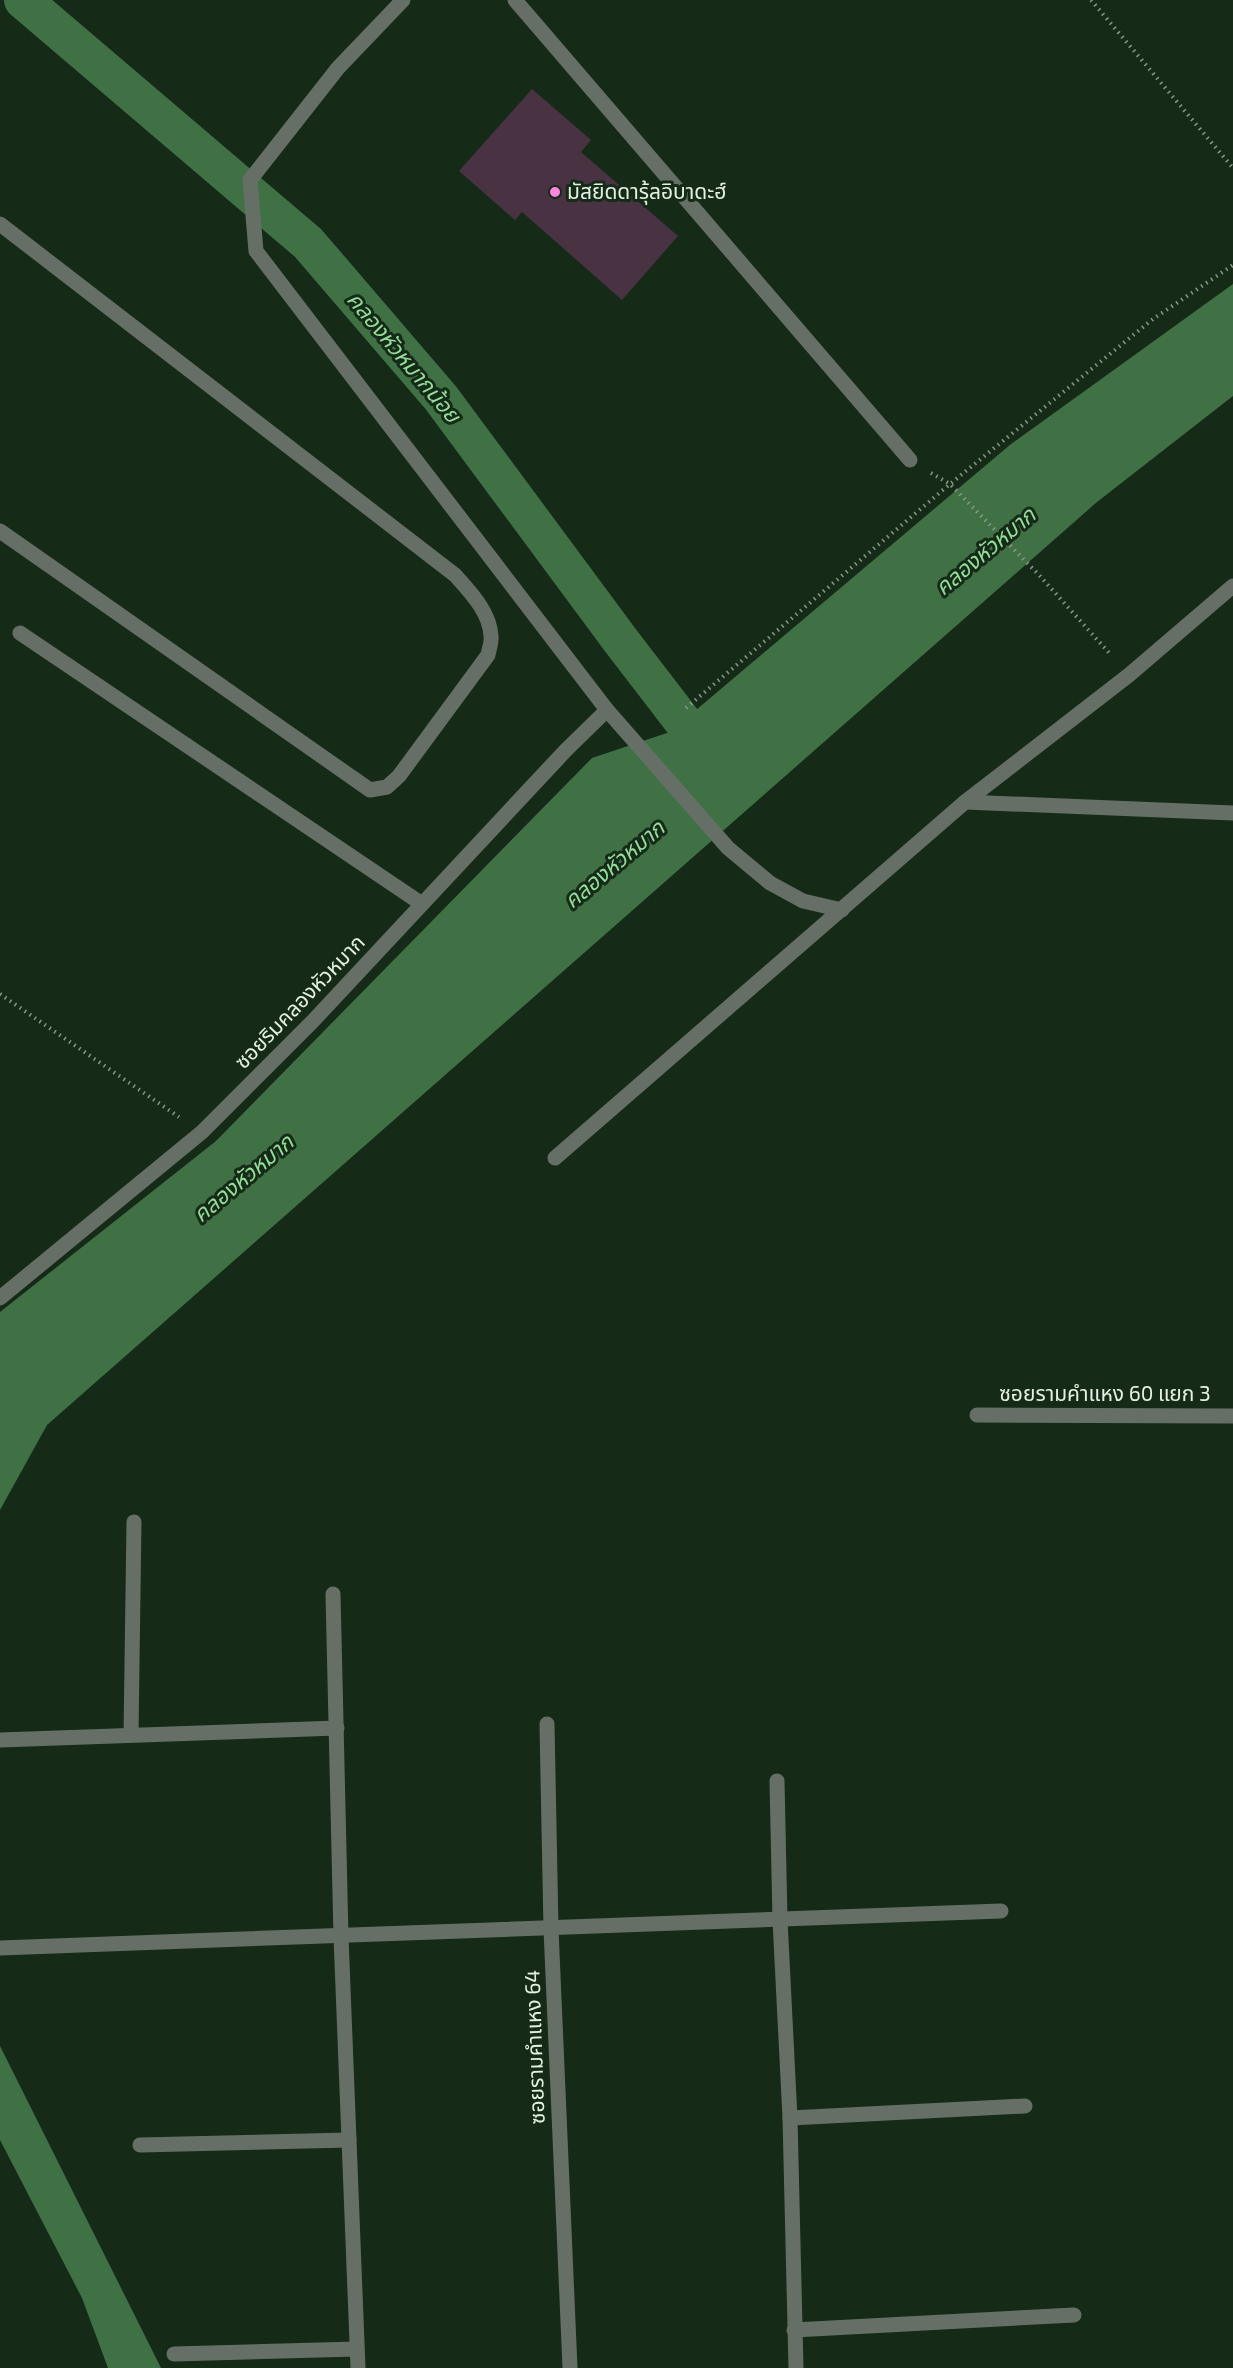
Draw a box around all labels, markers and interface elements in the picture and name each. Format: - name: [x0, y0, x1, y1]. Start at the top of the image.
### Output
- place label: มัสยิดดารุ้ลอิบาดะฮ์: [567, 178, 726, 205]
- marker: มัสยิดดารุ้ลอิบาดะฮ์: [548, 185, 562, 199]
- water label: คลองหัวหมากน้อย: [343, 286, 468, 428]
- water label: คลองหัวหมาก: [929, 500, 1040, 600]
- water label: คลองหัวหมาก: [558, 813, 669, 913]
- street label: ซอยริมคลองหัวหมาก: [229, 929, 369, 1073]
- water label: คลองหัวหมาก: [187, 1127, 298, 1227]
- street label: ซอยรามคำแหง 60 แยก 3: [999, 1380, 1211, 1405]
- street label: ซอยรามคำแหง 64: [518, 1969, 549, 2125]

